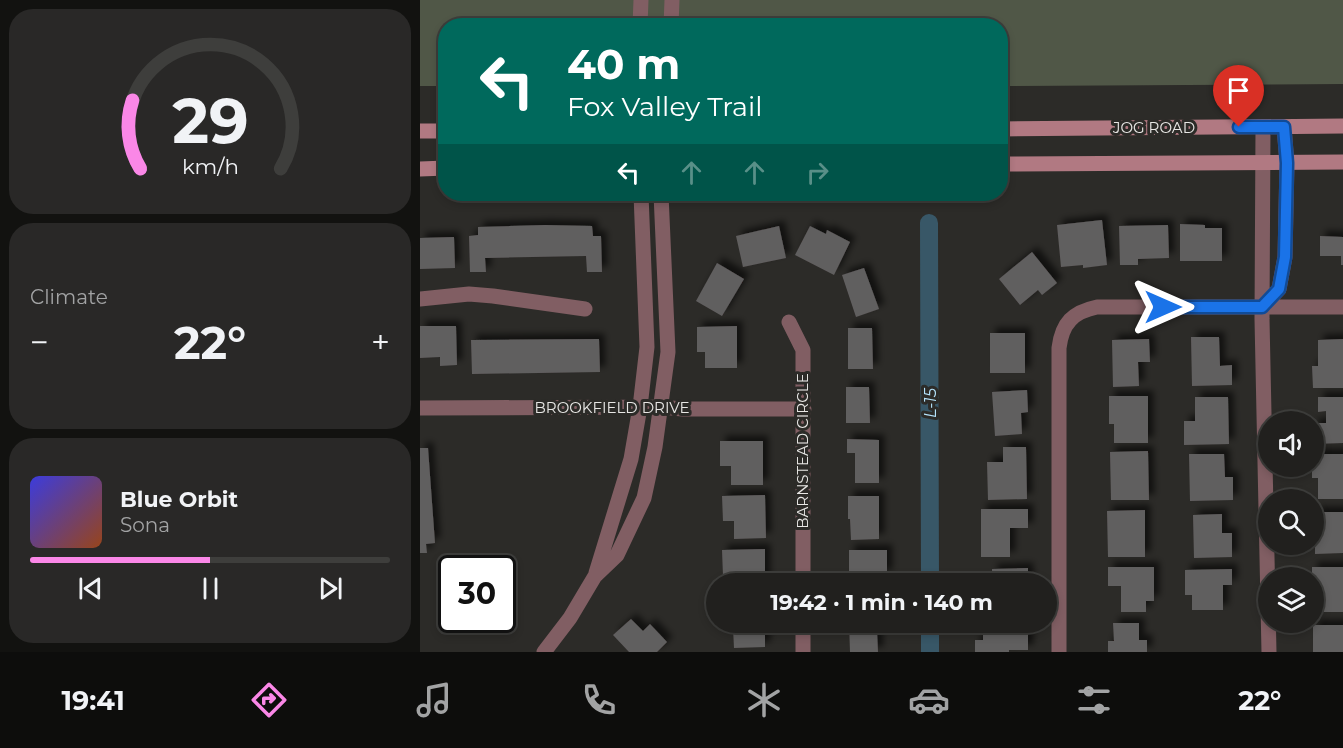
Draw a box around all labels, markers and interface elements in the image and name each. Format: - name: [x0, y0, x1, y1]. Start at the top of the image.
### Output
- text: 40 m: [567, 38, 680, 90]
- icon: left: [468, 42, 546, 120]
- pin: [1213, 65, 1264, 127]
- icon: arrive: [1222, 74, 1255, 107]
- text: 29: [172, 83, 248, 159]
- text: Fox Valley Trail: [567, 90, 763, 123]
- street label: JOG ROAD: [1112, 118, 1195, 137]
- text: km/h: [181, 153, 239, 179]
- icon: left: [612, 156, 645, 189]
- icon: ahead: [675, 156, 708, 189]
- icon: ahead: [738, 156, 771, 189]
- icon: right: [801, 156, 834, 189]
- position arrow: [1131, 275, 1195, 339]
- text: Climate: [30, 285, 108, 309]
- text: 22°: [174, 315, 246, 370]
- text: −: [30, 322, 49, 362]
- text: +: [371, 322, 390, 362]
- street label: BARNSTEAD CIRCLE: [793, 373, 812, 529]
- water label: L-15: [921, 387, 940, 418]
- street label: BROOKFIELD DRIVE: [534, 398, 690, 417]
- map controls: [1258, 411, 1324, 633]
- button: sound: [1258, 411, 1324, 477]
- text: Blue Orbit: [120, 486, 238, 513]
- button: search: [1258, 489, 1324, 555]
- text: Sona: [120, 513, 170, 537]
- speed limit sign: 30: [438, 555, 516, 633]
- button: layers: [1258, 567, 1324, 633]
- icon: previous: [74, 572, 107, 605]
- icon: pause: [194, 572, 227, 605]
- icon: next: [314, 572, 347, 605]
- text: 19:42 · 1 min · 140 m: [770, 589, 993, 616]
- icon: directions: [248, 679, 290, 721]
- icon: music: [413, 679, 455, 721]
- icon: phone: [578, 679, 620, 721]
- icon: climate: [743, 679, 785, 721]
- icon: car: [908, 679, 950, 721]
- icon: filters: [1073, 679, 1115, 721]
- text: 19:41: [62, 684, 125, 717]
- text: 22°: [1238, 684, 1281, 717]

